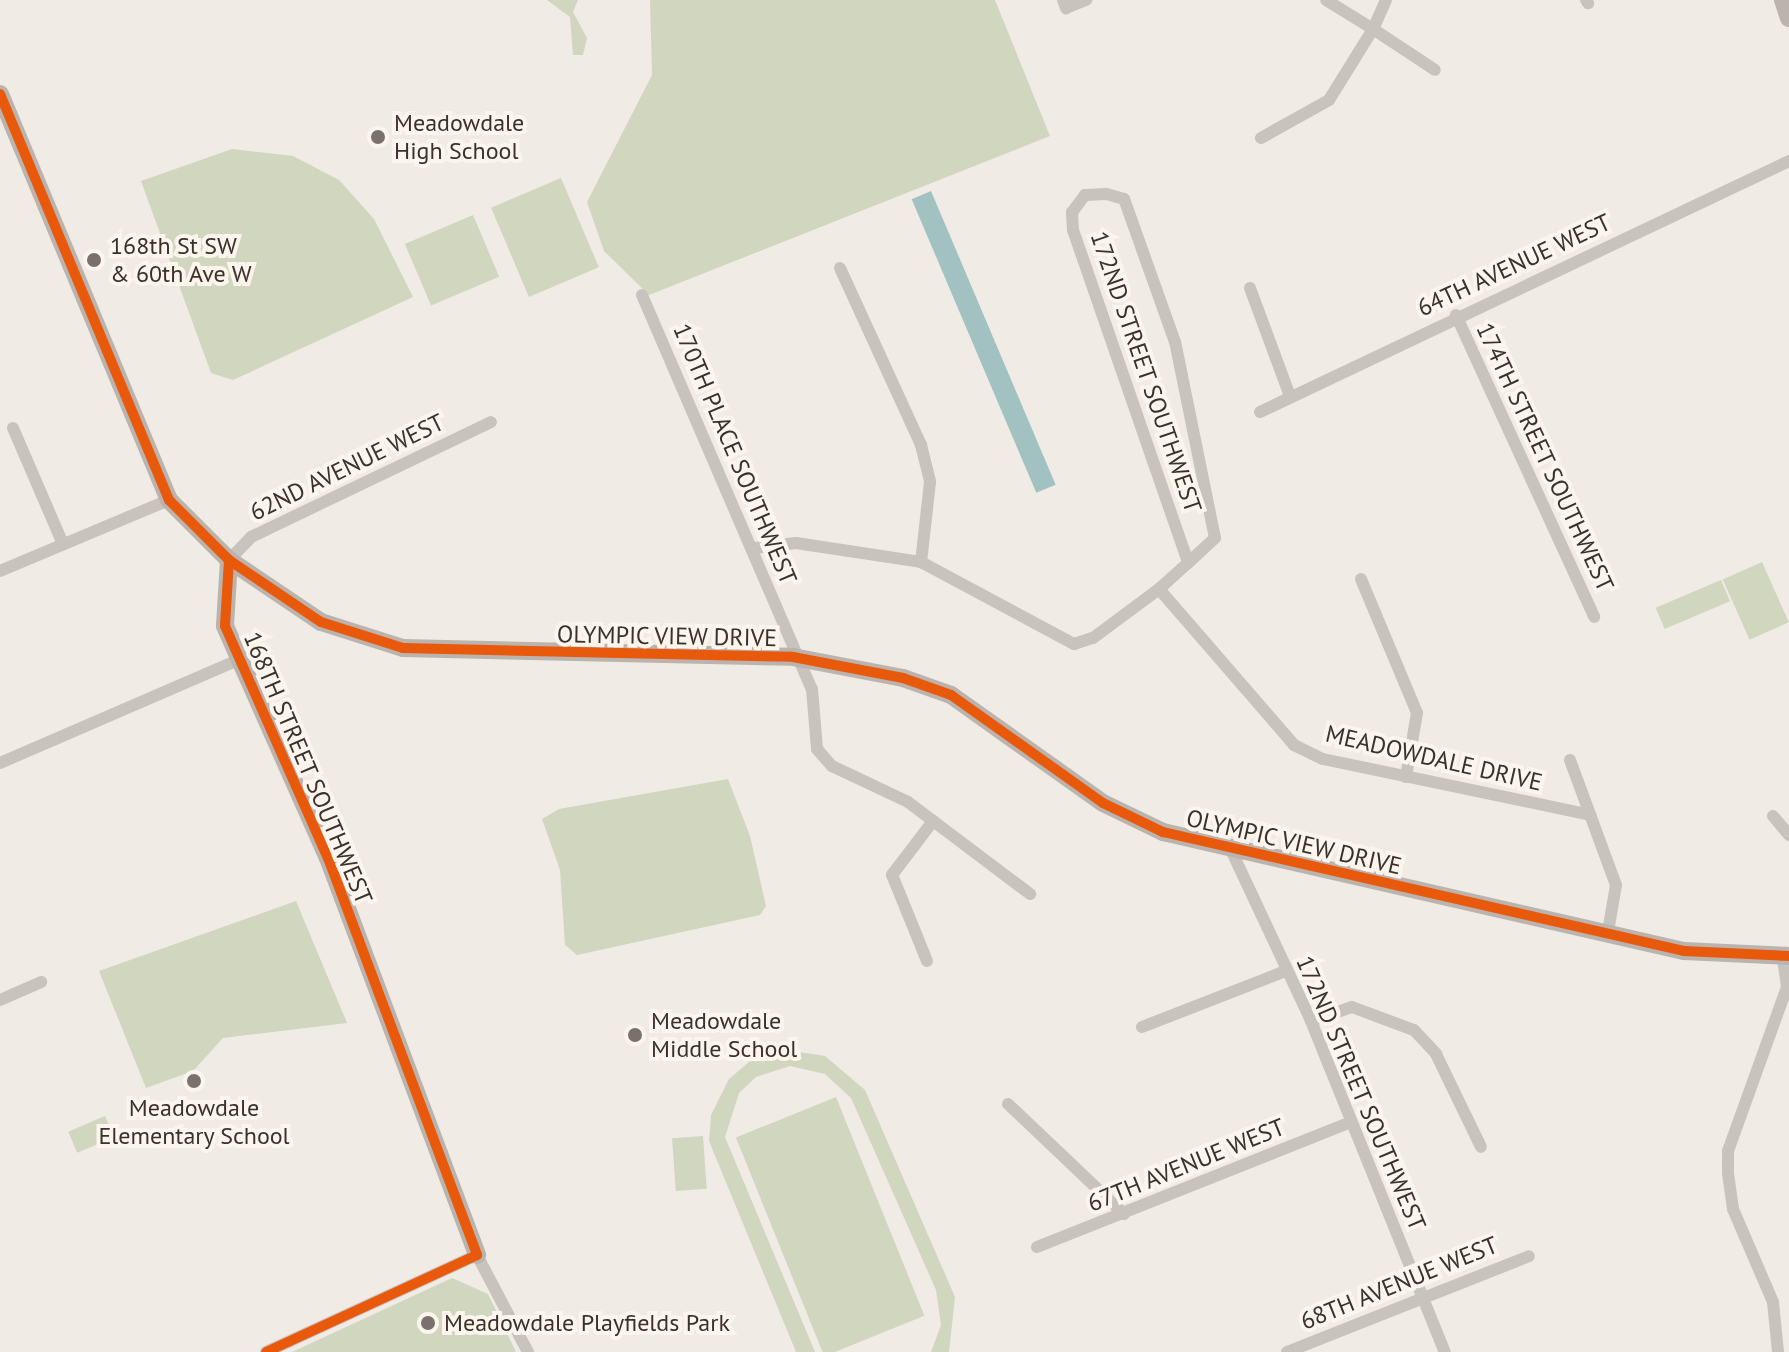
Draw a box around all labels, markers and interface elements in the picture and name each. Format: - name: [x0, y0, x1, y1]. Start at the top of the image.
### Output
- place label: Meadowdale High School: [394, 109, 524, 165]
- marker: Meadowdale High School: [369, 128, 387, 146]
- street label: 64TH AVENUE WEST: [1412, 207, 1616, 323]
- street label: 172ND STREET SOUTHWEST: [1084, 227, 1208, 517]
- place label: 168th St SW & 60th Ave W: [110, 232, 253, 288]
- marker: 168th St SW & 60th Ave W: [85, 251, 103, 269]
- street label: 174TH STREET SOUTHWEST: [1470, 318, 1620, 596]
- street label: 170TH PLACE SOUTHWEST: [667, 319, 803, 589]
- street label: 62ND AVENUE WEST: [245, 407, 449, 527]
- street label: OLYMPIC VIEW DRIVE: [556, 620, 778, 652]
- street label: 168TH STREET SOUTHWEST: [237, 627, 379, 909]
- street label: MEADOWDALE DRIVE: [1323, 719, 1545, 797]
- street label: OLYMPIC VIEW DRIVE: [1182, 803, 1406, 881]
- street label: 172ND STREET SOUTHWEST: [1290, 951, 1432, 1235]
- place label: Meadowdale Middle School: [651, 1007, 797, 1063]
- marker: Meadowdale Middle School: [626, 1026, 644, 1044]
- marker: Meadowdale Elementary School: [185, 1072, 203, 1090]
- place label: Meadowdale Elementary School: [98, 1094, 290, 1150]
- street label: 67TH AVENUE WEST: [1083, 1112, 1289, 1218]
- street label: 68TH AVENUE WEST: [1296, 1230, 1502, 1336]
- place label: Meadowdale Playfields Park: [444, 1309, 730, 1337]
- marker: Meadowdale Playfields Park: [419, 1314, 437, 1332]

